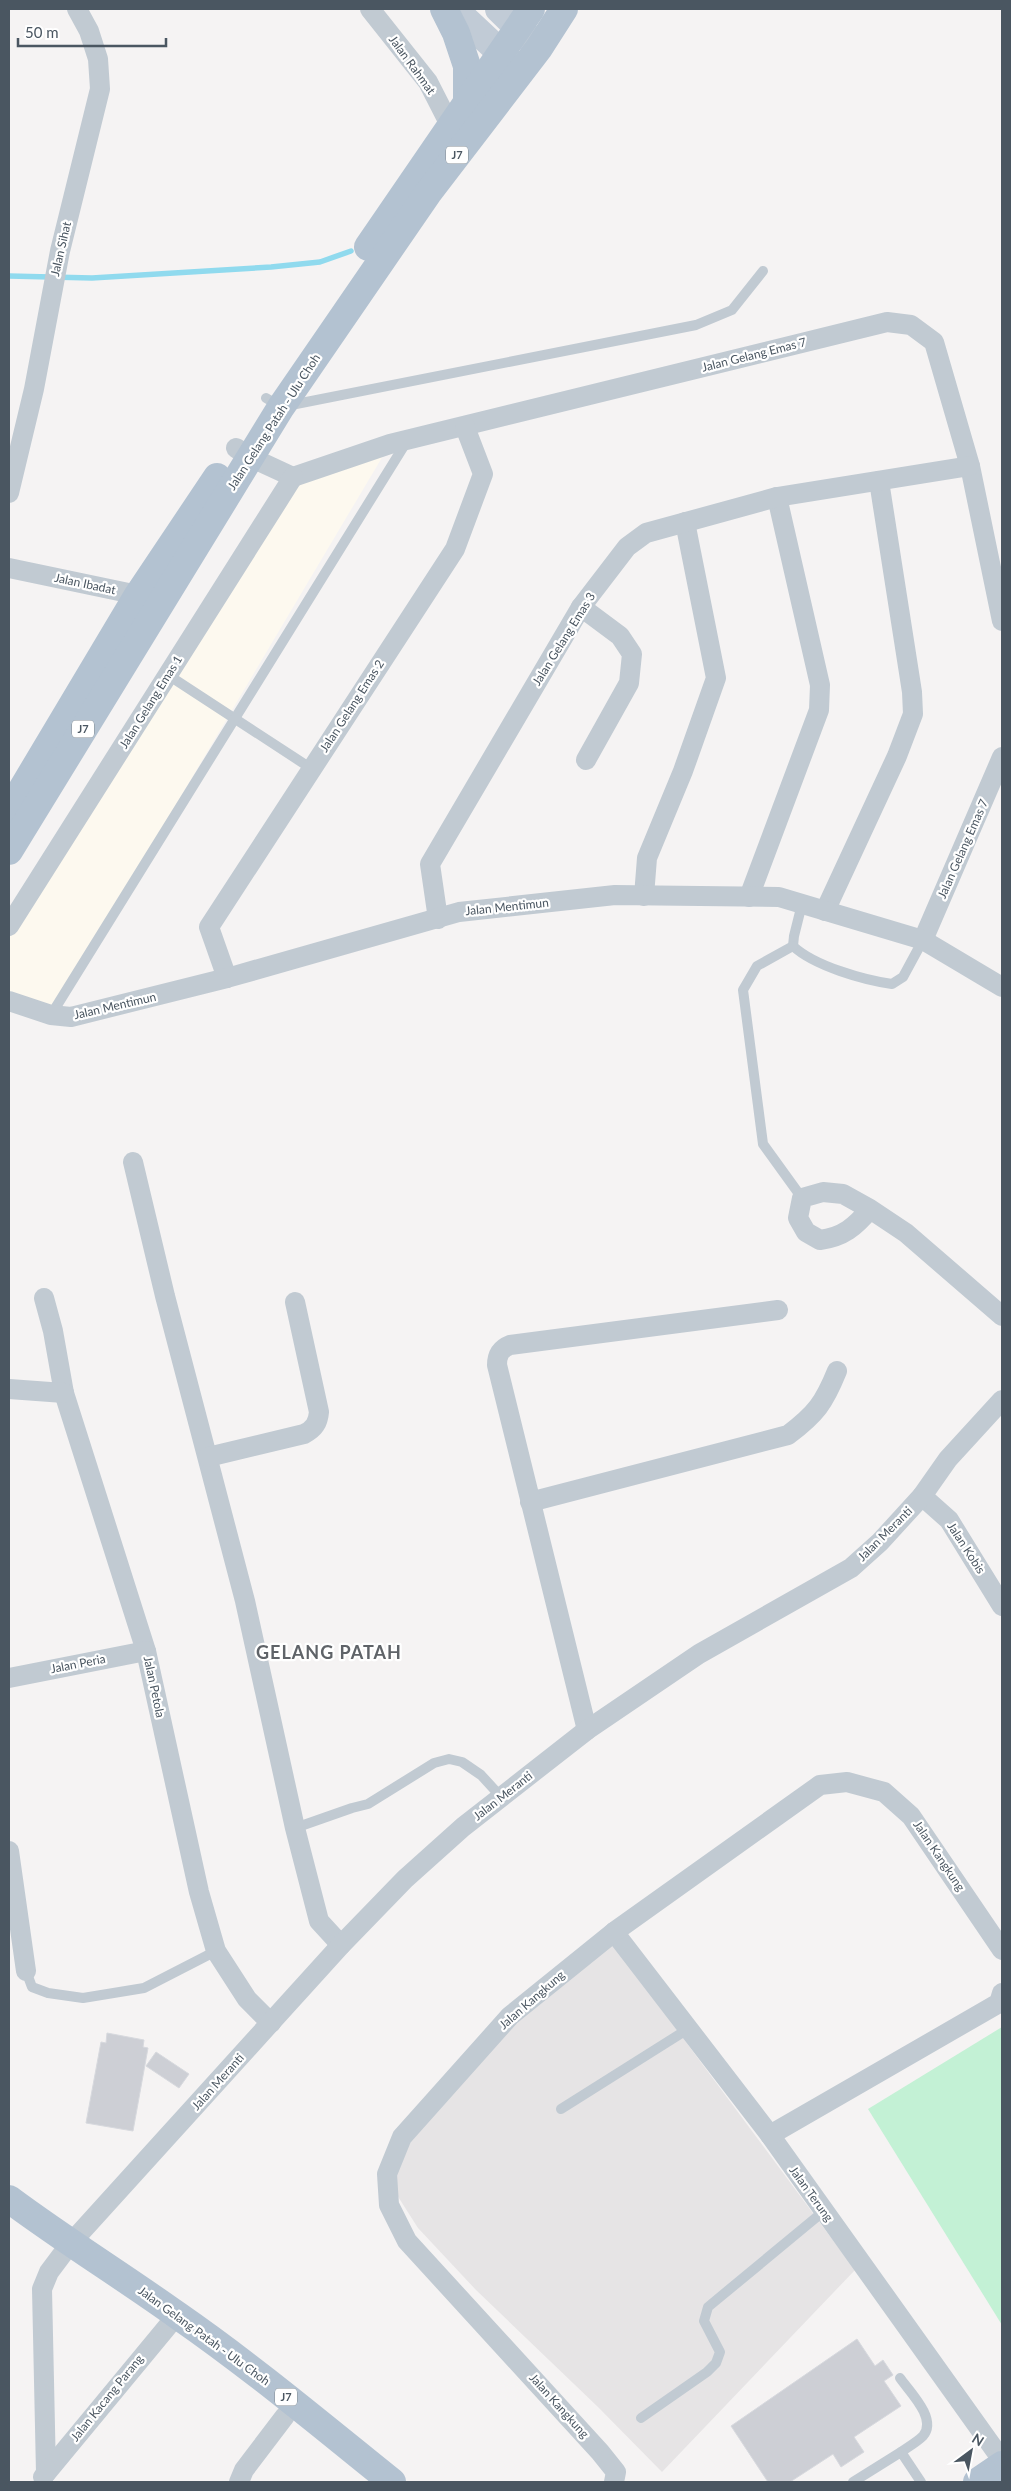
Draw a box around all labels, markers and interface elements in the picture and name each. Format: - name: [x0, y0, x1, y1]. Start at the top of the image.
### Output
- scale bar: [18, 15, 165, 47]
- text: 50 m: [25, 23, 59, 41]
- street label: Jalan Rahmat: [386, 32, 439, 98]
- road number: J7: [446, 146, 468, 164]
- street label: Jalan Sihat: [47, 219, 74, 278]
- street label: Jalan Gelang Emas 7: [700, 334, 808, 375]
- street label: Jalan Gelang Patah - Ulu Choh: [224, 351, 323, 493]
- street label: Jalan Ibadat: [53, 570, 118, 597]
- street label: Jalan Gelang Emas 3: [529, 589, 598, 688]
- street label: Jalan Gelang Emas 1: [116, 652, 185, 751]
- street label: Jalan Gelang Emas 2: [316, 657, 387, 755]
- road number: J7: [72, 721, 94, 738]
- street label: Jalan Gelang Emas 7: [934, 797, 991, 901]
- street label: Jalan Mentimun: [464, 895, 549, 918]
- street label: Jalan Mentimun: [72, 989, 157, 1022]
- street label: Jalan Meranti: [854, 1503, 915, 1564]
- street label: Jalan Kobis: [944, 1519, 989, 1576]
- district label: GELANG PATAH: [256, 1641, 402, 1663]
- street label: Jalan Peria: [49, 1651, 107, 1676]
- street label: Jalan Petola: [141, 1655, 168, 1719]
- street label: Jalan Meranti: [470, 1768, 535, 1823]
- street label: Jalan Kangkung: [910, 1818, 969, 1894]
- street label: Jalan Kangkung: [496, 1967, 568, 2032]
- street label: Jalan Meranti: [188, 2050, 247, 2113]
- street label: Jalan Terung: [786, 2163, 837, 2224]
- street label: Jalan Gelang Patah - Ulu Choh: [135, 2283, 273, 2388]
- street label: Jalan Kacang Parang: [67, 2351, 146, 2444]
- street label: Jalan Kangkung: [526, 2370, 592, 2441]
- road number: J7: [275, 2388, 297, 2406]
- north arrow: [946, 2426, 996, 2476]
- text: N: [969, 2429, 987, 2450]

